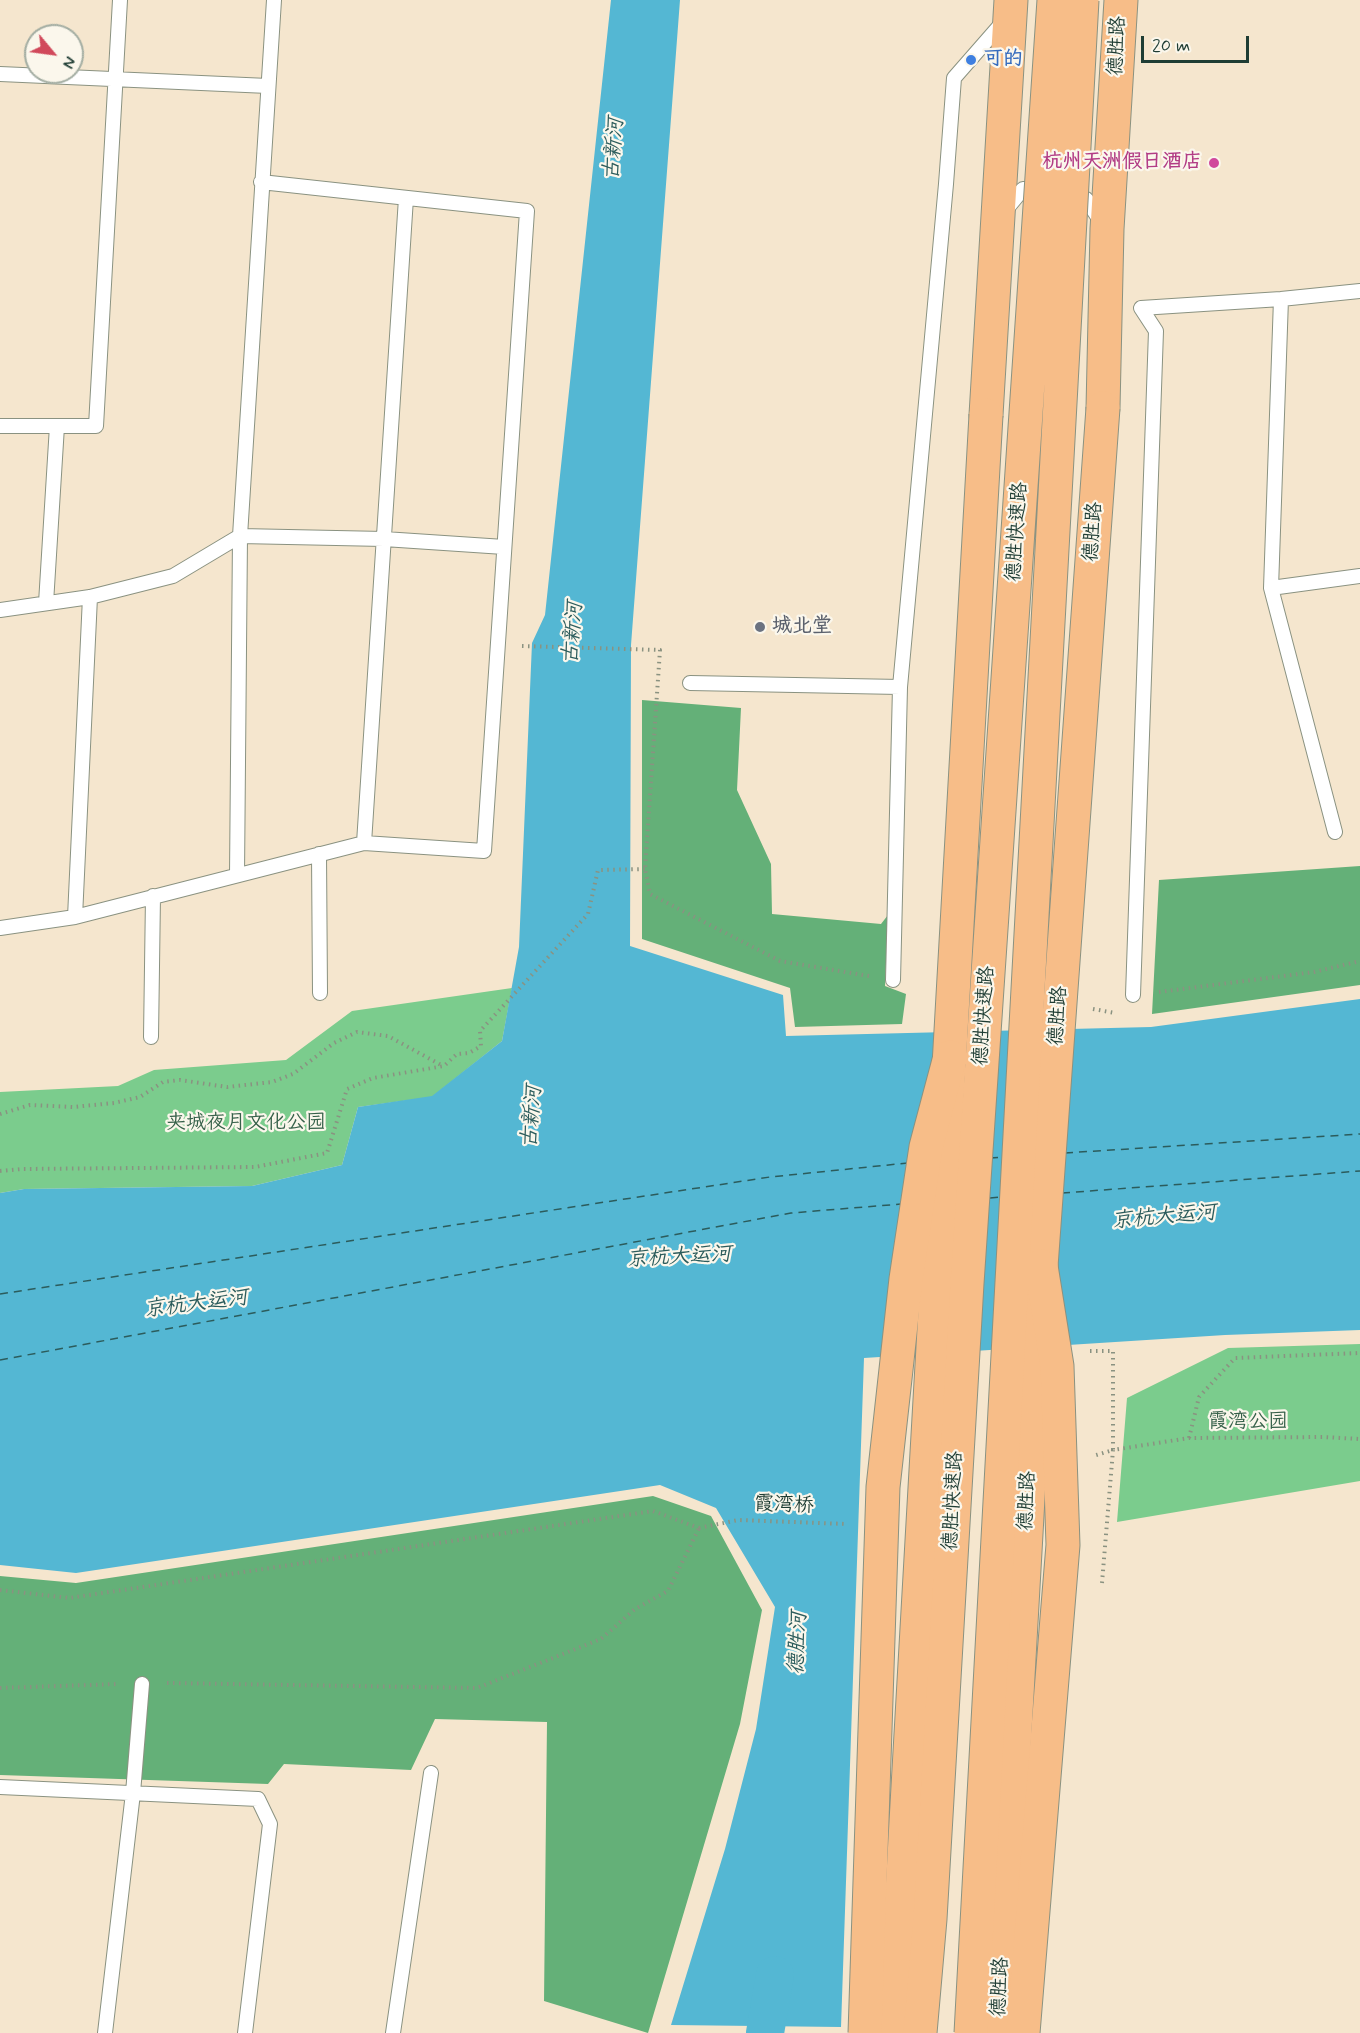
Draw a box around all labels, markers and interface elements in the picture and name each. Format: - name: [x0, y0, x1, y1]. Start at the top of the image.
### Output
- street label: 德胜路: [1104, 15, 1132, 77]
- north arrow: [24, 24, 84, 84]
- scale bar: [1144, 24, 1252, 62]
- text: 20 m: [1152, 34, 1190, 58]
- place label: 可的: [983, 48, 1023, 72]
- text: N: [57, 52, 80, 72]
- marker: 可的: [964, 53, 978, 67]
- water label: 古新河: [600, 117, 630, 181]
- place label: 杭州天洲假日酒店: [1042, 151, 1202, 175]
- marker: 杭州天洲假日酒店: [1207, 156, 1221, 170]
- street label: 德胜快速路: [1003, 481, 1033, 583]
- street label: 德胜路: [1080, 501, 1108, 563]
- water label: 古新河: [559, 601, 589, 665]
- place label: 城北堂: [772, 615, 832, 639]
- marker: 城北堂: [753, 620, 767, 634]
- street label: 德胜快速路: [970, 965, 1000, 1067]
- street label: 德胜路: [1045, 985, 1073, 1047]
- water label: 古新河: [518, 1085, 548, 1149]
- park label: 夹城夜月文化公园: [166, 1112, 326, 1136]
- water label: 京杭大运河: [1111, 1201, 1217, 1235]
- water label: 京杭大运河: [626, 1243, 732, 1273]
- water label: 京杭大运河: [142, 1286, 250, 1324]
- park label: 霞湾公园: [1208, 1411, 1288, 1435]
- street label: 德胜快速路: [939, 1450, 969, 1552]
- street label: 德胜路: [1014, 1470, 1042, 1532]
- street label: 霞湾桥: [754, 1493, 814, 1519]
- water label: 德胜河: [785, 1611, 813, 1675]
- street label: 德胜路: [987, 1956, 1015, 2018]

